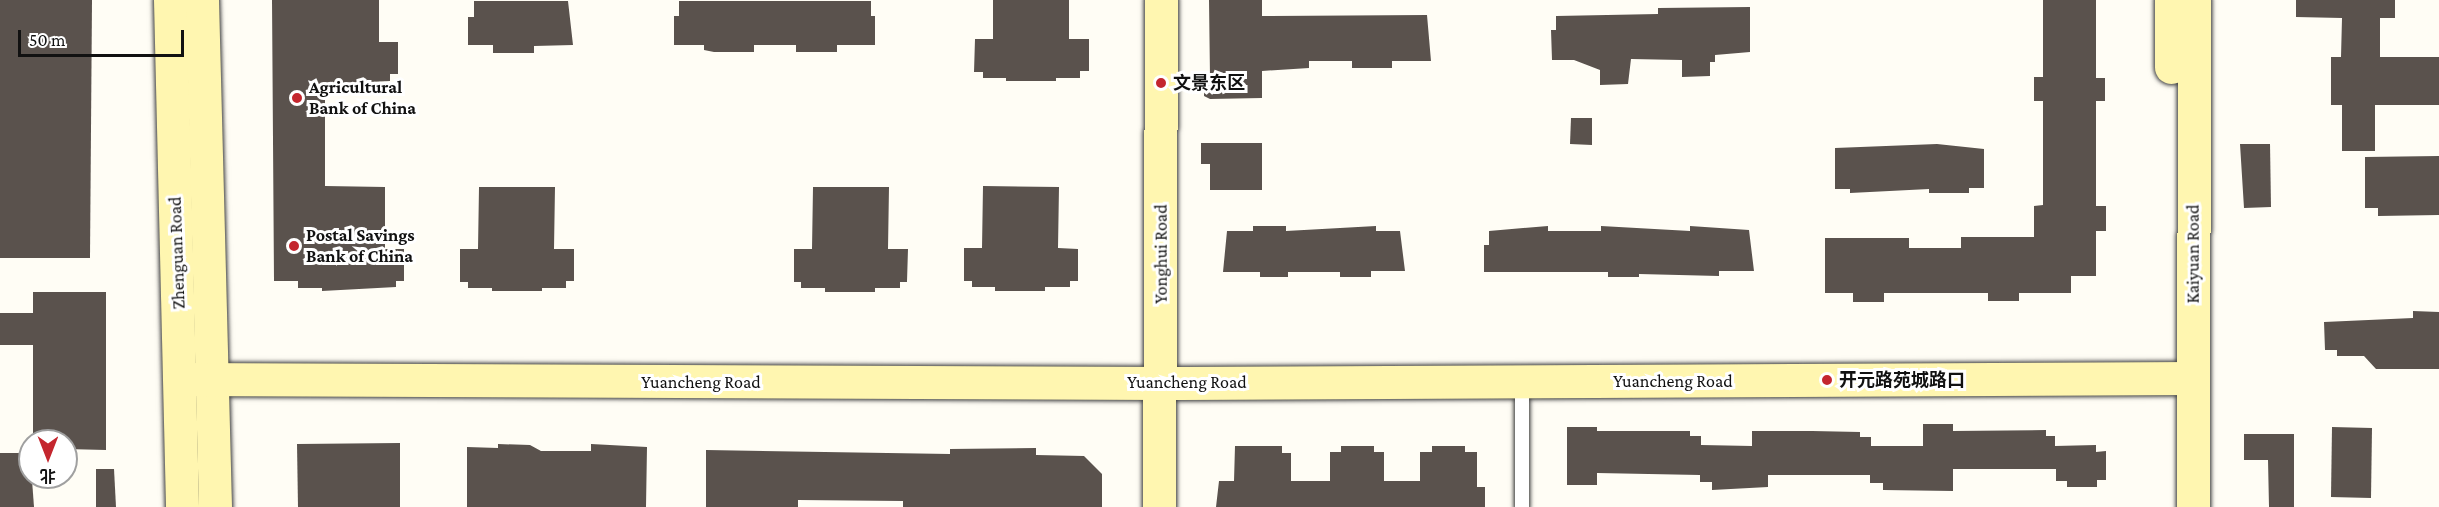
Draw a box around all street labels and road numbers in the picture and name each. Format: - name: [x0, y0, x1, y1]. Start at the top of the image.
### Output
- street label: Zhenguan Road: [164, 196, 190, 310]
- street label: Yonghui Road: [1150, 204, 1172, 304]
- street label: Kaiyuan Road: [2182, 205, 2204, 303]
- street label: Yuancheng Road: [1613, 370, 1733, 392]
- street label: Yuancheng Road: [641, 371, 761, 393]
- street label: Yuancheng Road: [1127, 371, 1247, 393]

